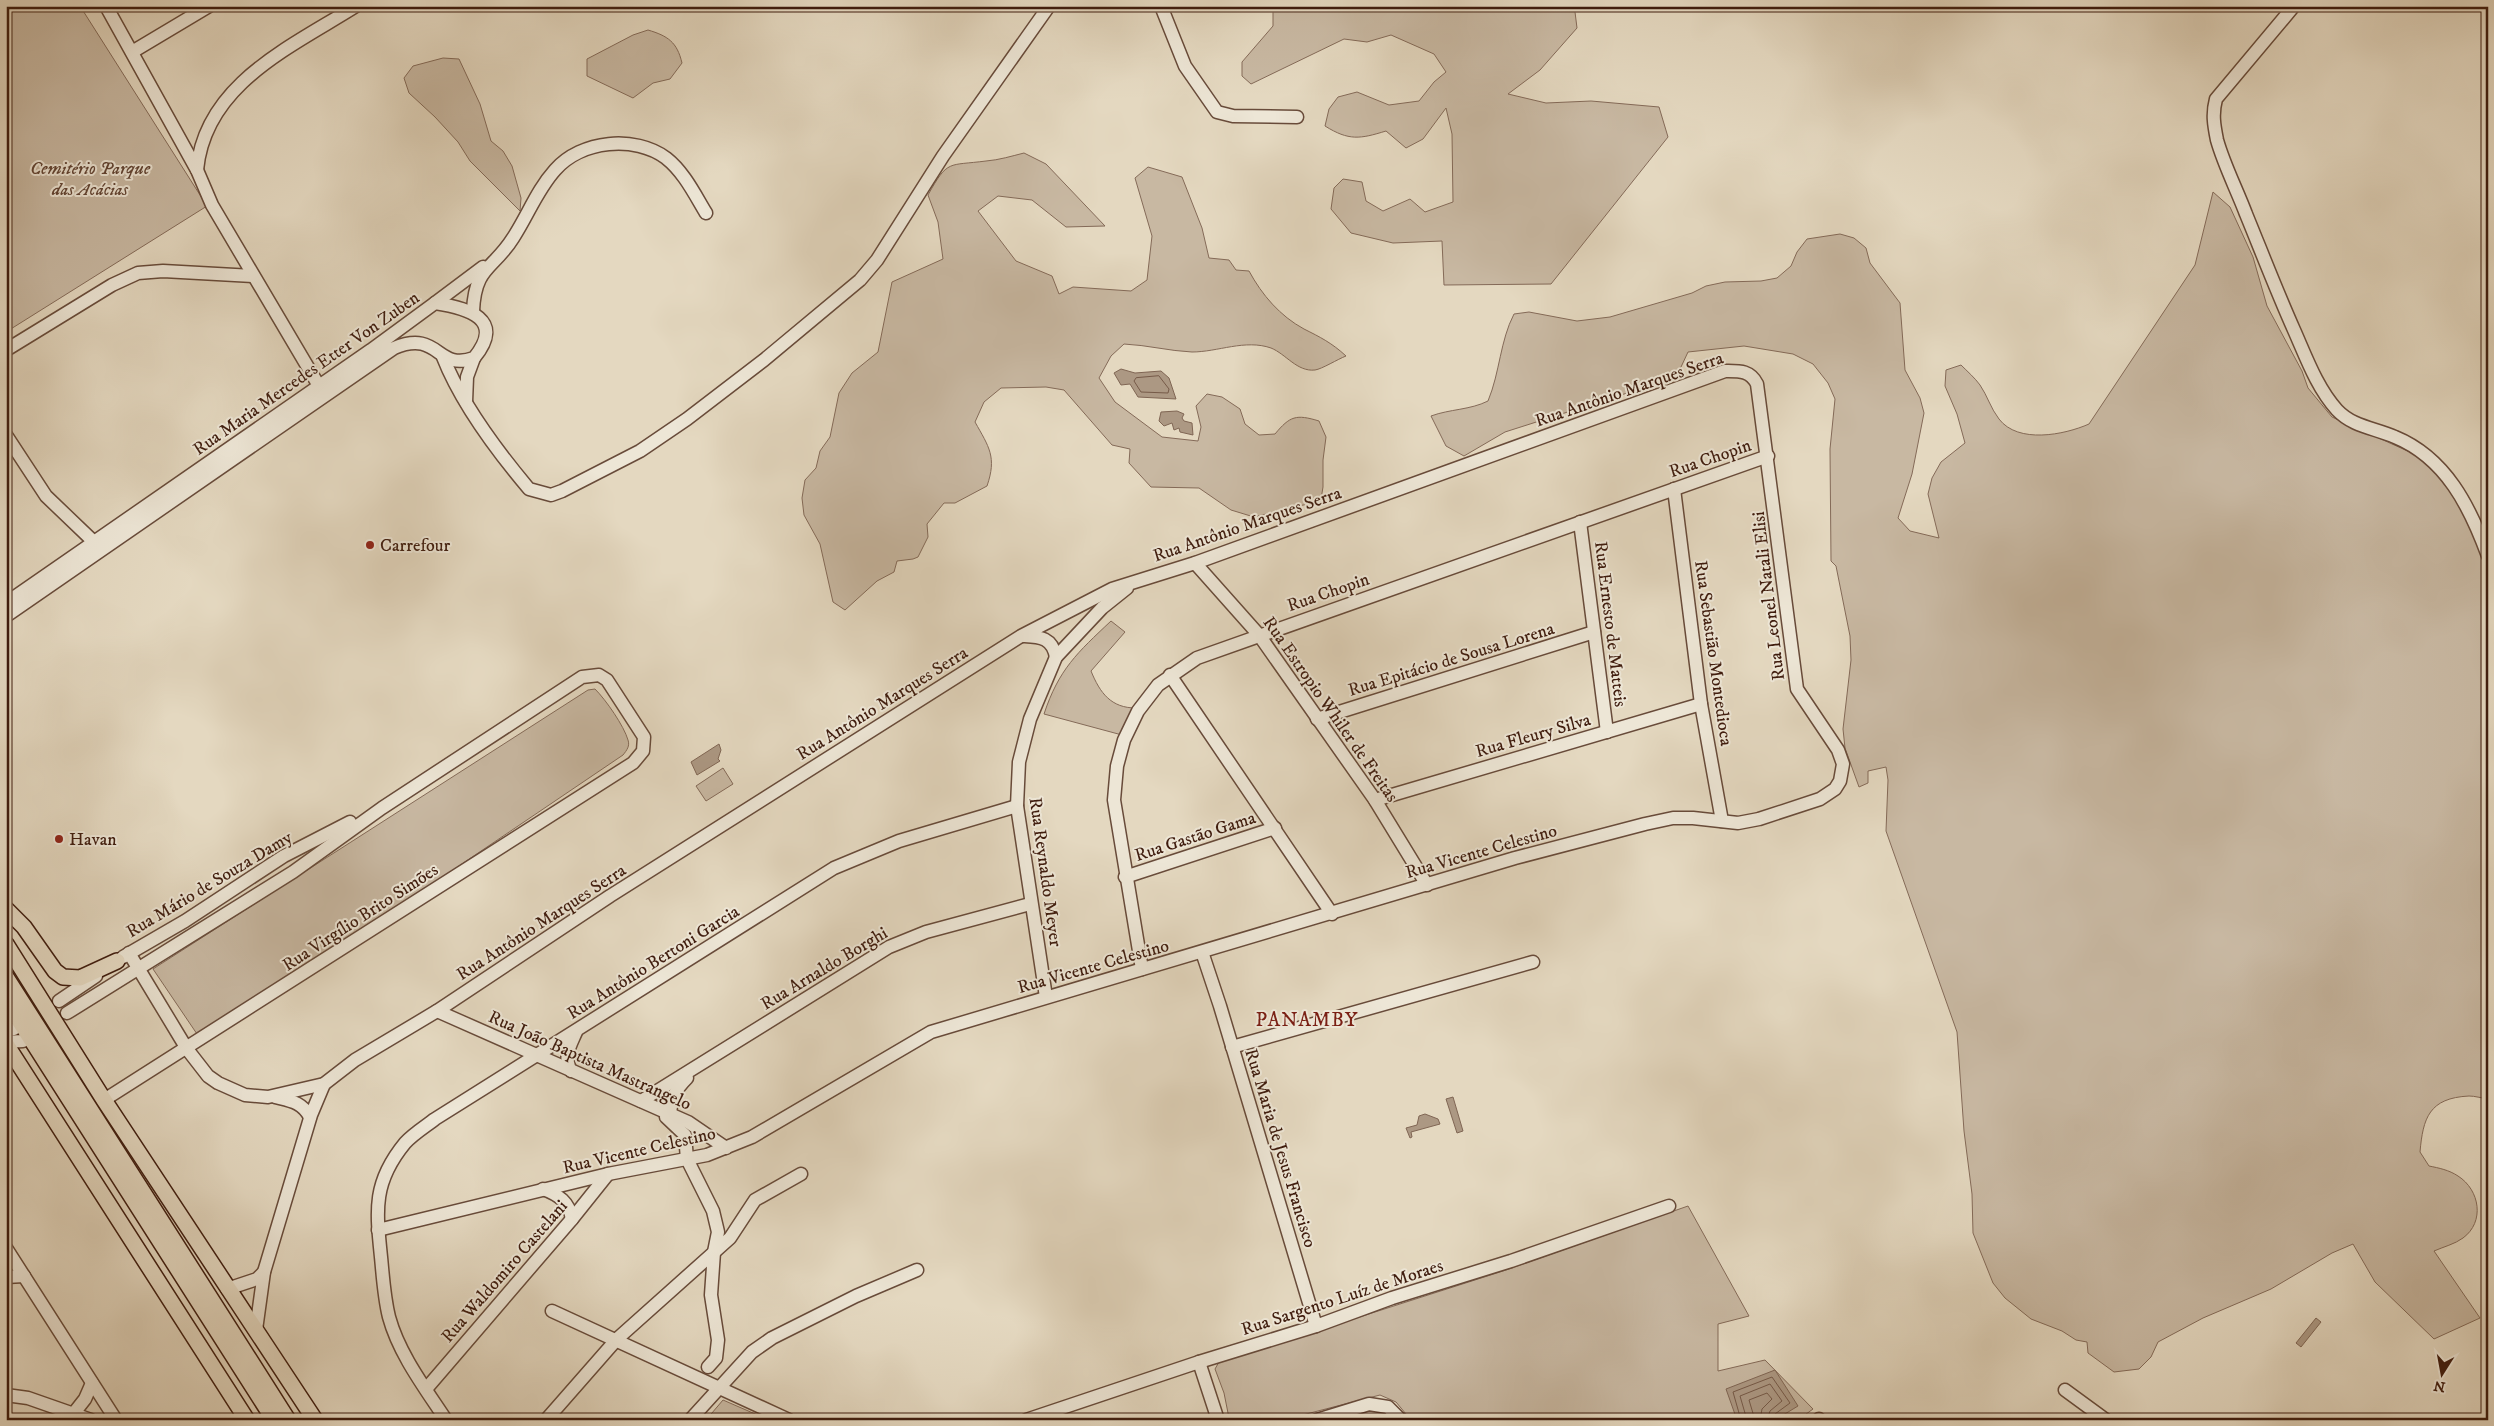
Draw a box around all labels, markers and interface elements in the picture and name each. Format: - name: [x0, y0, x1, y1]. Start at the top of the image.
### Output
- park label: Cemitério Parque das Acácias: [30, 158, 151, 201]
- street label: Rua Maria Mercedes Etter Von Zuben: [189, 287, 424, 461]
- street label: Rua Antônio Marques Serra: [1532, 347, 1727, 433]
- street label: Rua Chopin: [1666, 434, 1755, 483]
- street label: Rua Antônio Marques Serra: [1150, 482, 1345, 568]
- street label: Rua Leonel Natali Elisi: [1748, 510, 1790, 682]
- place label: Carrefour: [380, 535, 451, 557]
- marker: Carrefour: [364, 539, 376, 551]
- street label: Rua Ernesto de Matteis: [1589, 540, 1631, 708]
- street label: Rua Sebastião Montedioca: [1689, 559, 1737, 748]
- street label: Rua Chopin: [1284, 568, 1373, 617]
- street label: Rua Estropio Whiler de Freitas: [1258, 613, 1403, 807]
- street label: Rua Epitácio de Sousa Lorena: [1346, 618, 1557, 702]
- street label: Rua Antônio Marques Serra: [793, 642, 972, 766]
- street label: Rua Fleury Silva: [1473, 709, 1594, 763]
- street label: Rua Reynaldo Meyer: [1024, 796, 1066, 948]
- street label: Rua Gastão Gama: [1132, 807, 1259, 867]
- street label: Rua Vicente Celestino: [1403, 820, 1560, 884]
- street label: Rua Mário de Souza Damy: [123, 826, 297, 943]
- place label: Havan: [69, 829, 117, 851]
- marker: Havan: [53, 833, 65, 845]
- street label: Rua Virgílio Brito Simões: [278, 859, 443, 976]
- street label: Rua Antônio Marques Serra: [453, 860, 631, 986]
- street label: Rua Antônio Bertoni Garcia: [563, 901, 744, 1025]
- street label: Rua Arnaldo Borghi: [757, 922, 892, 1015]
- street label: Rua Vicente Celestino: [1015, 935, 1172, 999]
- street label: Rua João Baptista Mastrangelo: [485, 1006, 695, 1116]
- district label: PANAMBY: [1256, 1008, 1358, 1033]
- street label: Rua Maria de Jesus Francisco: [1239, 1046, 1321, 1251]
- street label: Rua Vicente Celestino: [561, 1123, 718, 1179]
- street label: Rua Waldomiro Castelani: [437, 1196, 573, 1347]
- street label: Rua Sargento Luíz de Moraes: [1239, 1255, 1446, 1341]
- north arrow: [2416, 1348, 2466, 1398]
- text: N: [2432, 1376, 2447, 1396]

